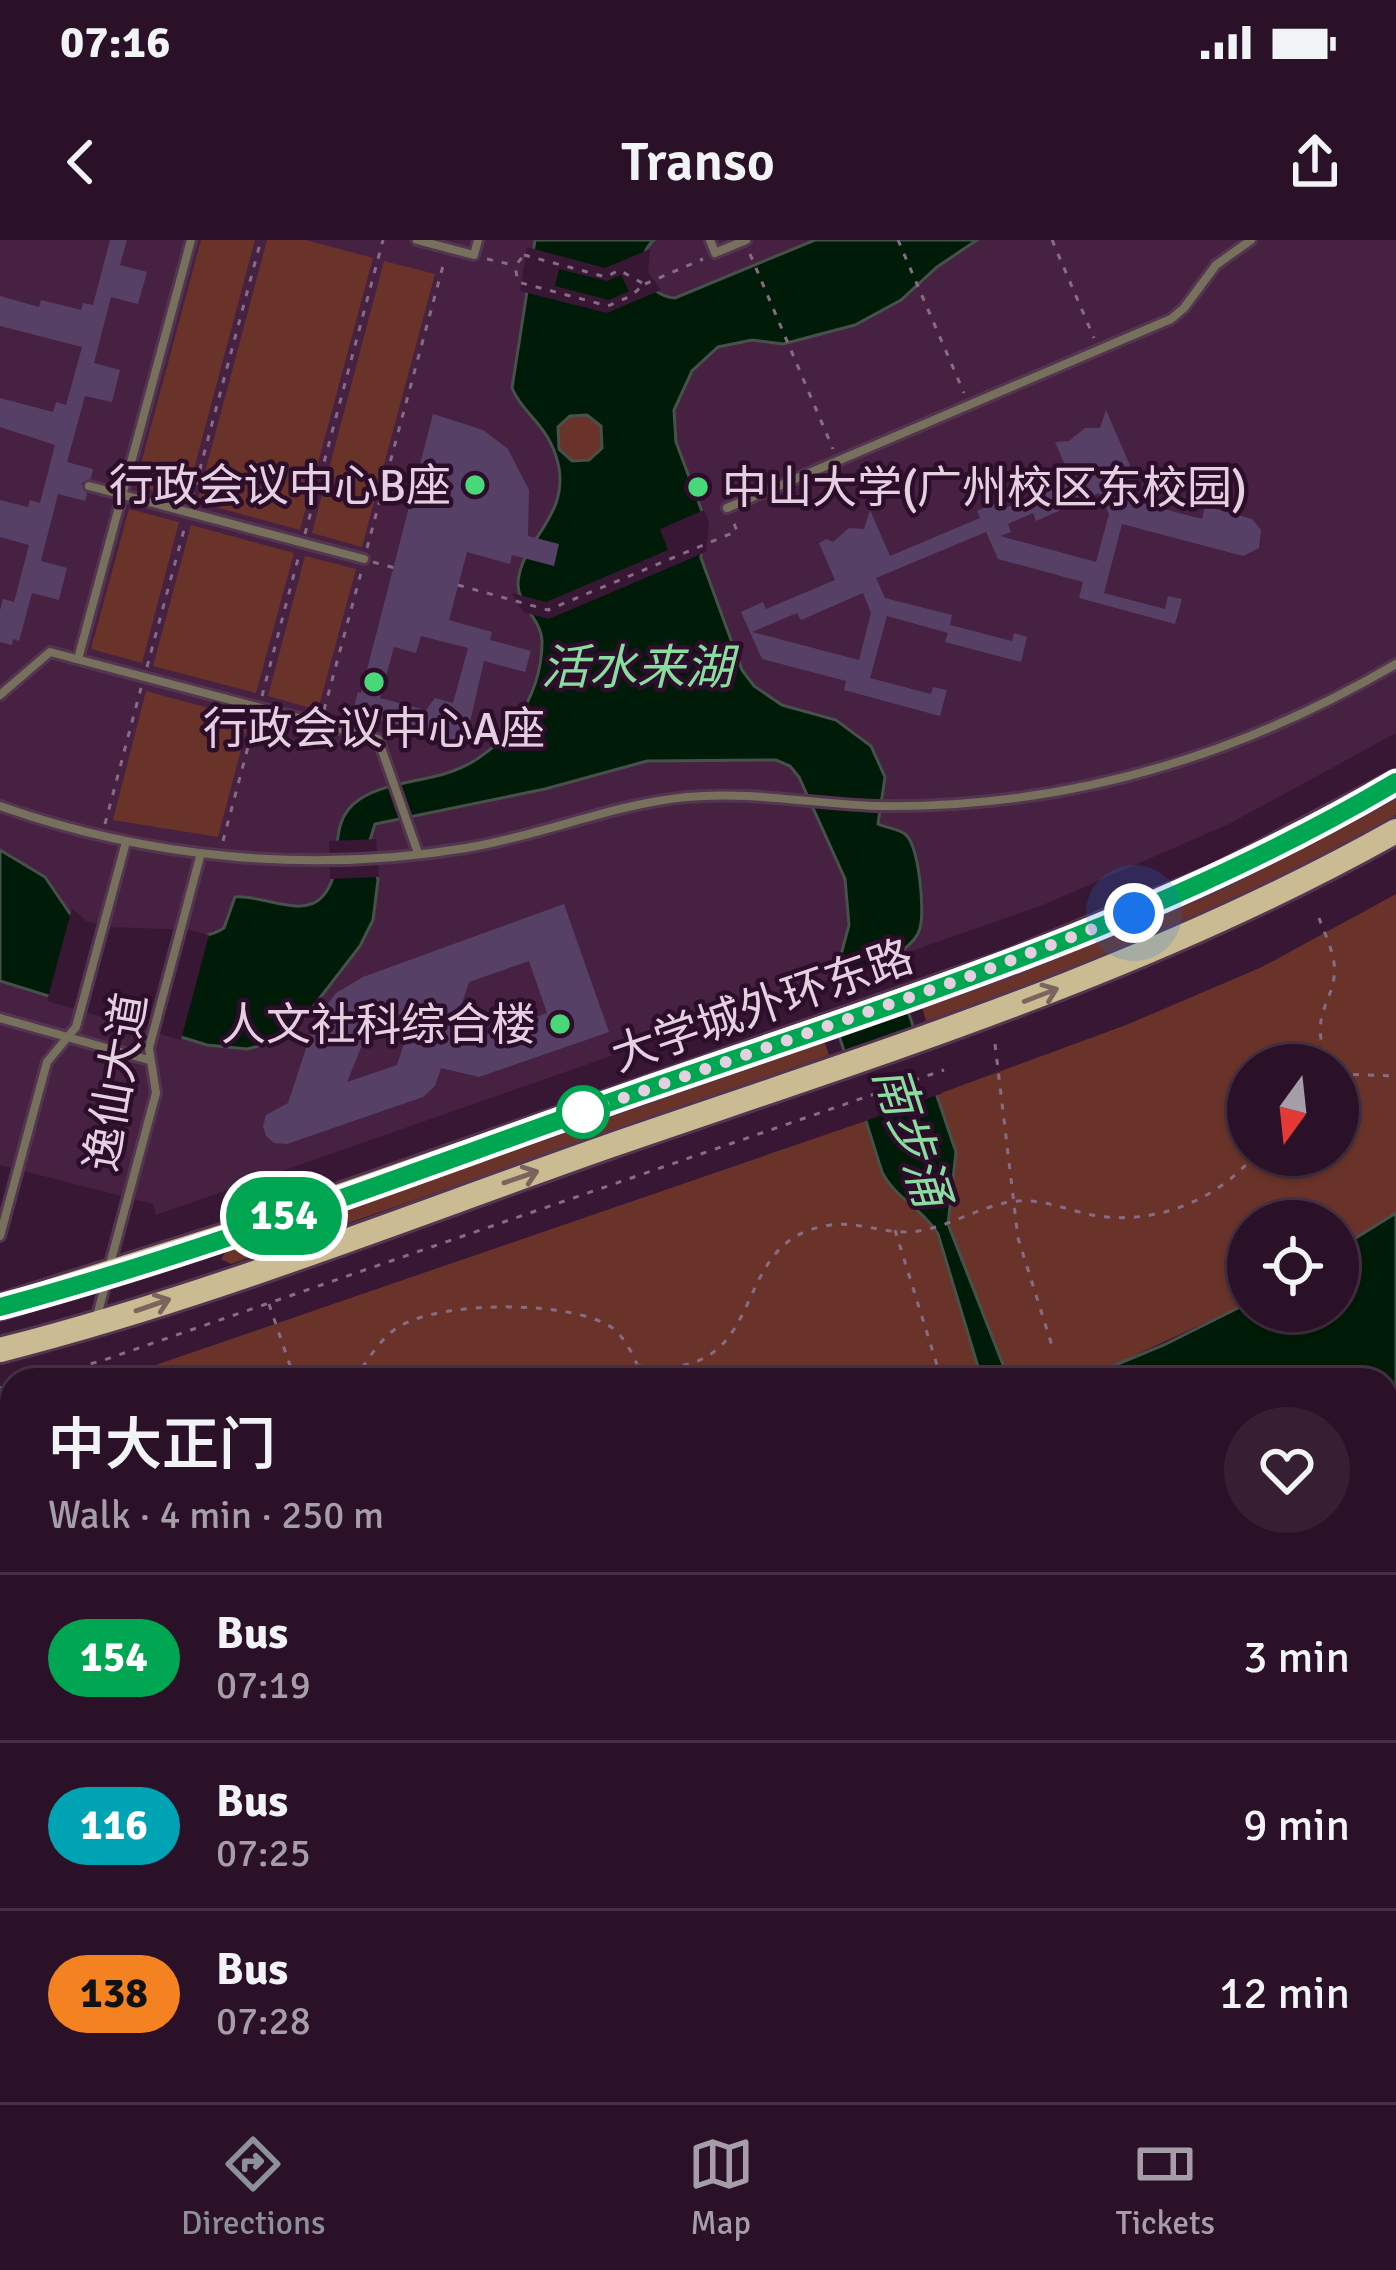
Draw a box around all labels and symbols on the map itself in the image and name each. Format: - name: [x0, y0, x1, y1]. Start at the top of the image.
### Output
- place label: 行政会议中心B座: [109, 459, 451, 514]
- place label: 中山大学(广州校区东校园): [722, 461, 1247, 516]
- marker: 行政会议中心B座: [462, 472, 488, 498]
- marker: 中山大学(广州校区东校园): [685, 474, 711, 500]
- water label: 活水来湖: [541, 639, 740, 698]
- marker: 行政会议中心A座: [361, 669, 387, 695]
- place label: 行政会议中心A座: [203, 702, 545, 757]
- your location: [1104, 883, 1164, 943]
- street label: 大学城外环东路: [605, 929, 920, 1084]
- one-way arrow: [1022, 983, 1059, 1004]
- street label: 逸仙大道: [74, 989, 159, 1176]
- place label: 人文社科综合楼: [221, 998, 536, 1053]
- marker: 人文社科综合楼: [547, 1011, 573, 1037]
- north arrow: [1227, 1044, 1359, 1176]
- water label: 南步涌: [860, 1059, 962, 1219]
- unlabelled marker: [558, 1087, 608, 1137]
- one-way arrow: [502, 1165, 539, 1186]
- line badge: 154: [215, 1177, 353, 1255]
- one-way arrow: [133, 1293, 170, 1314]

